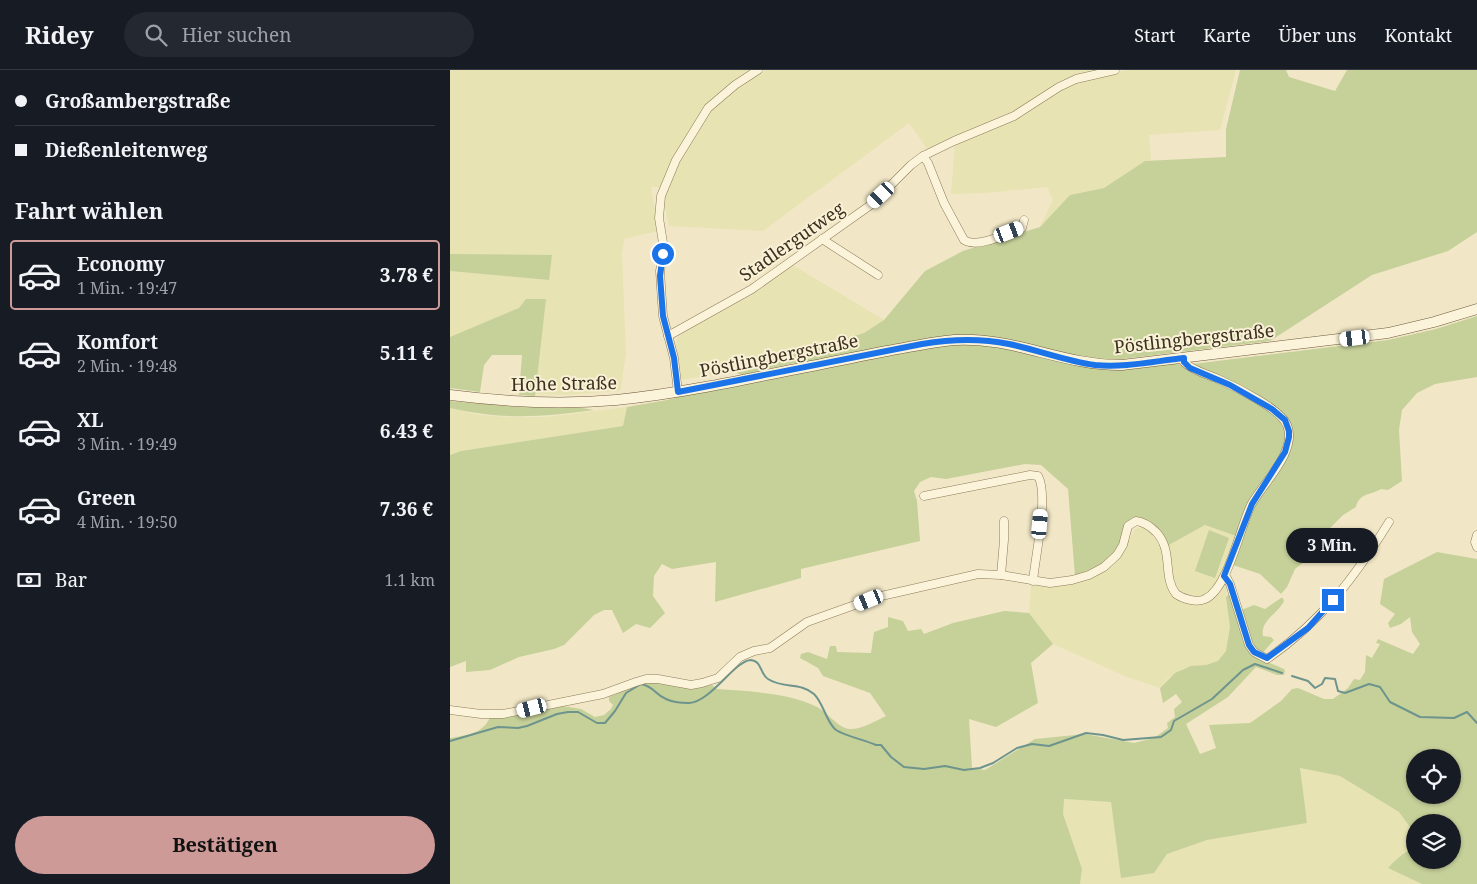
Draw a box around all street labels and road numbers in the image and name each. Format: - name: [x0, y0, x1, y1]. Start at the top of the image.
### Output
- street label: Stadlergutweg: [734, 196, 849, 286]
- street label: Pöstlingbergstraße: [1112, 318, 1275, 358]
- street label: Pöstlingbergstraße: [697, 328, 860, 382]
- street label: Hohe Straße: [511, 370, 617, 396]

